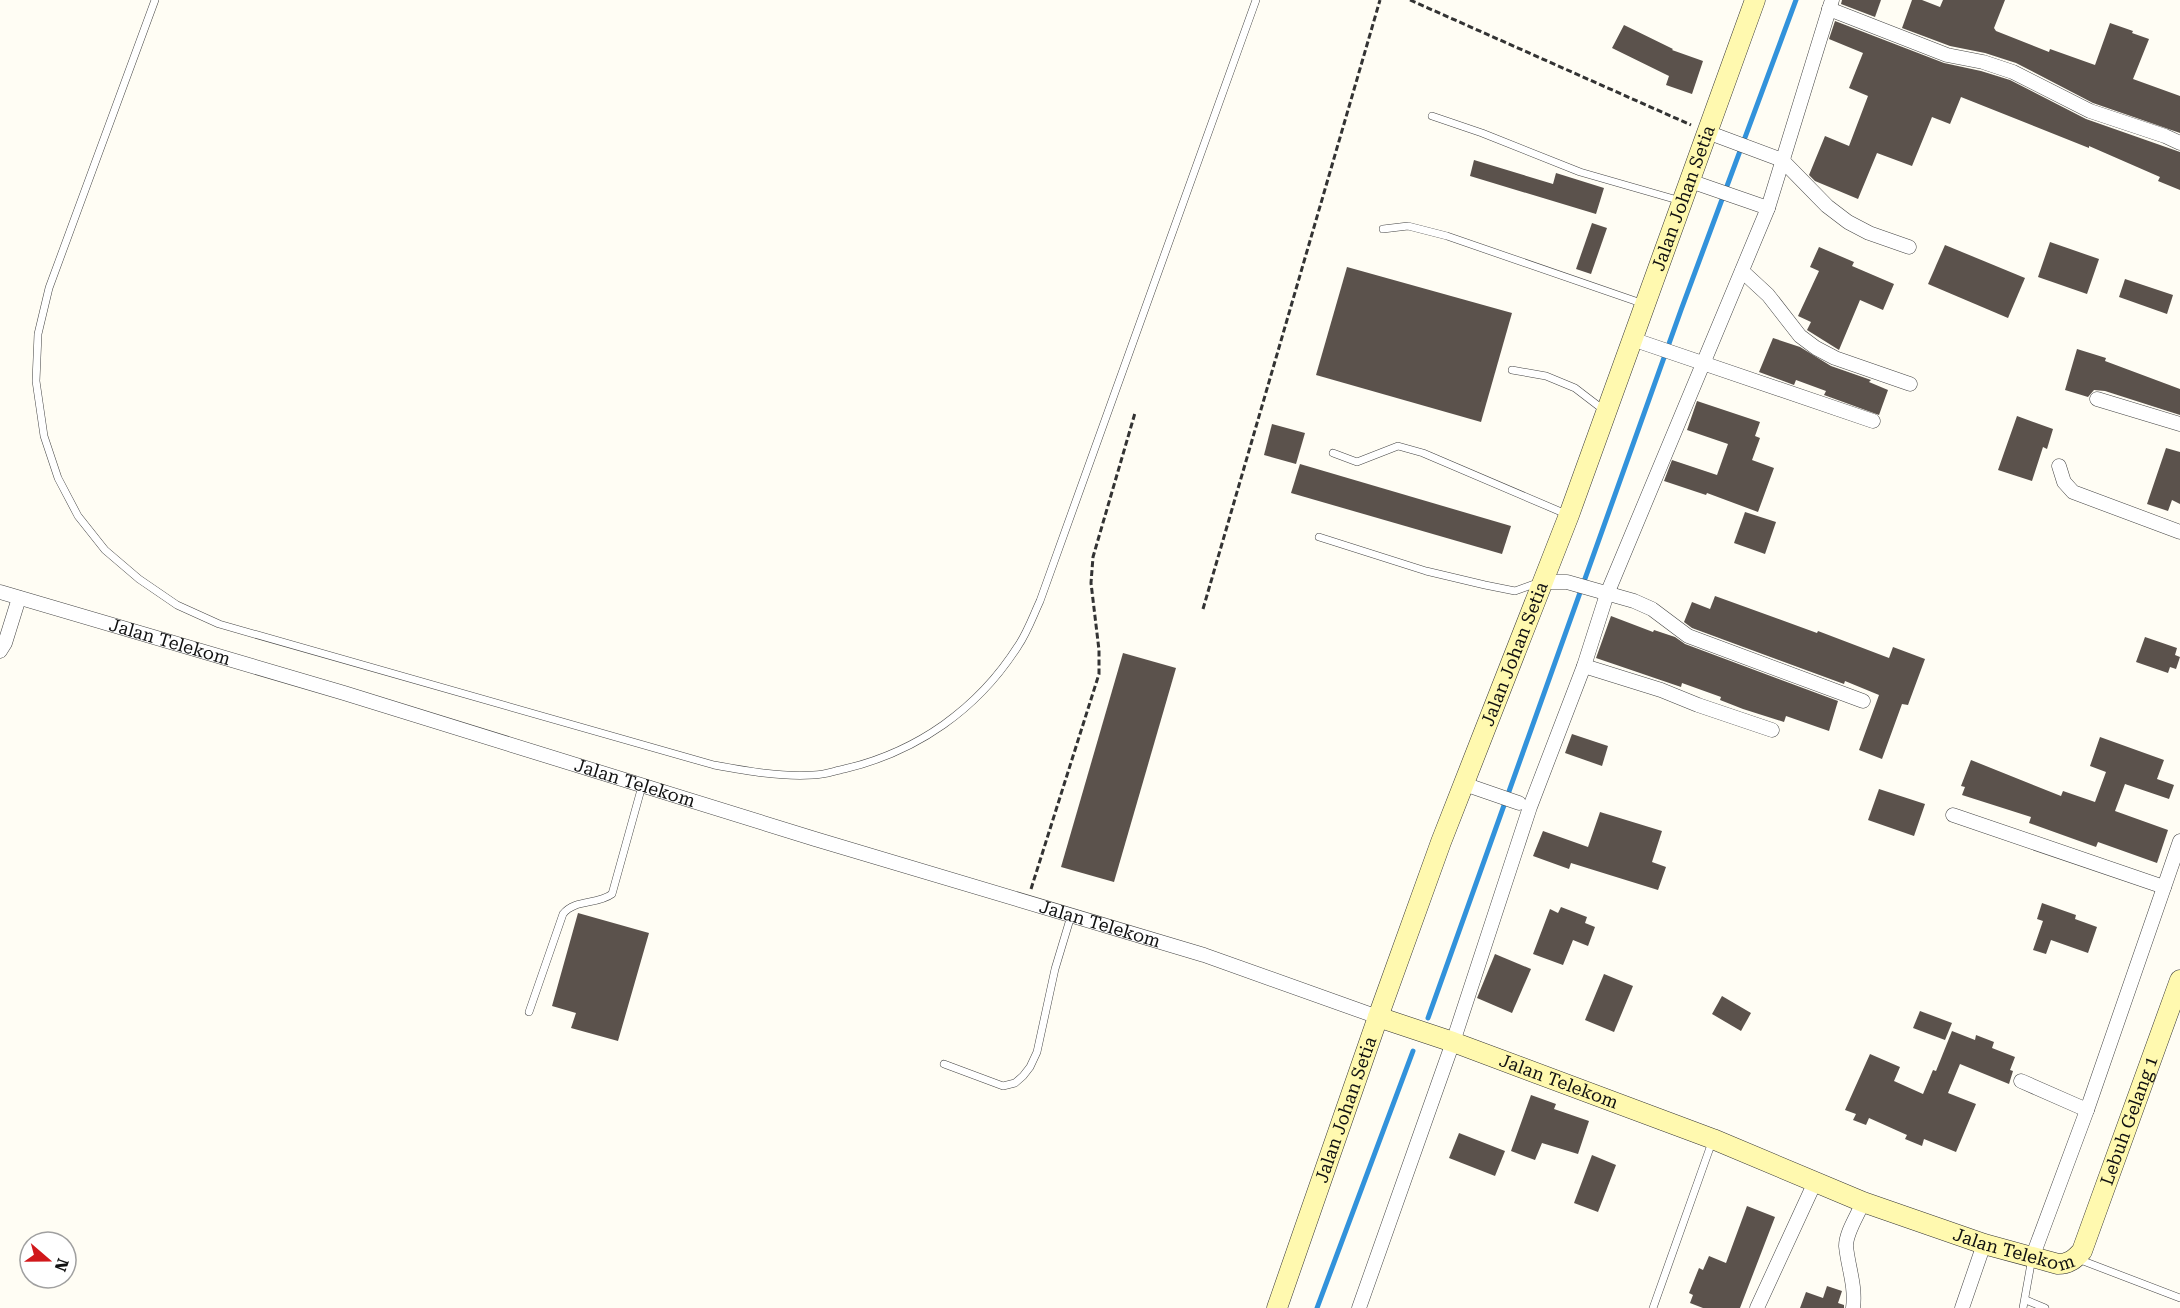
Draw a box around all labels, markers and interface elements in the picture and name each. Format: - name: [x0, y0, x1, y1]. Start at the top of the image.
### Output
- street label: Jalan Johan Setia: [1647, 122, 1719, 274]
- street label: Jalan Johan Setia: [1476, 578, 1552, 729]
- street label: Jalan Telekom: [107, 614, 233, 669]
- street label: Jalan Telekom: [572, 754, 698, 811]
- street label: Jalan Telekom: [1037, 896, 1163, 951]
- street label: Jalan Johan Setia: [1310, 1033, 1380, 1185]
- street label: Jalan Telekom: [1497, 1049, 1621, 1113]
- street label: Lebuh Gelang 1: [2096, 1053, 2162, 1188]
- street label: Jalan Telekom: [1951, 1223, 2077, 1275]
- north arrow: [18, 1230, 78, 1290]
- text: N: [51, 1256, 73, 1274]

